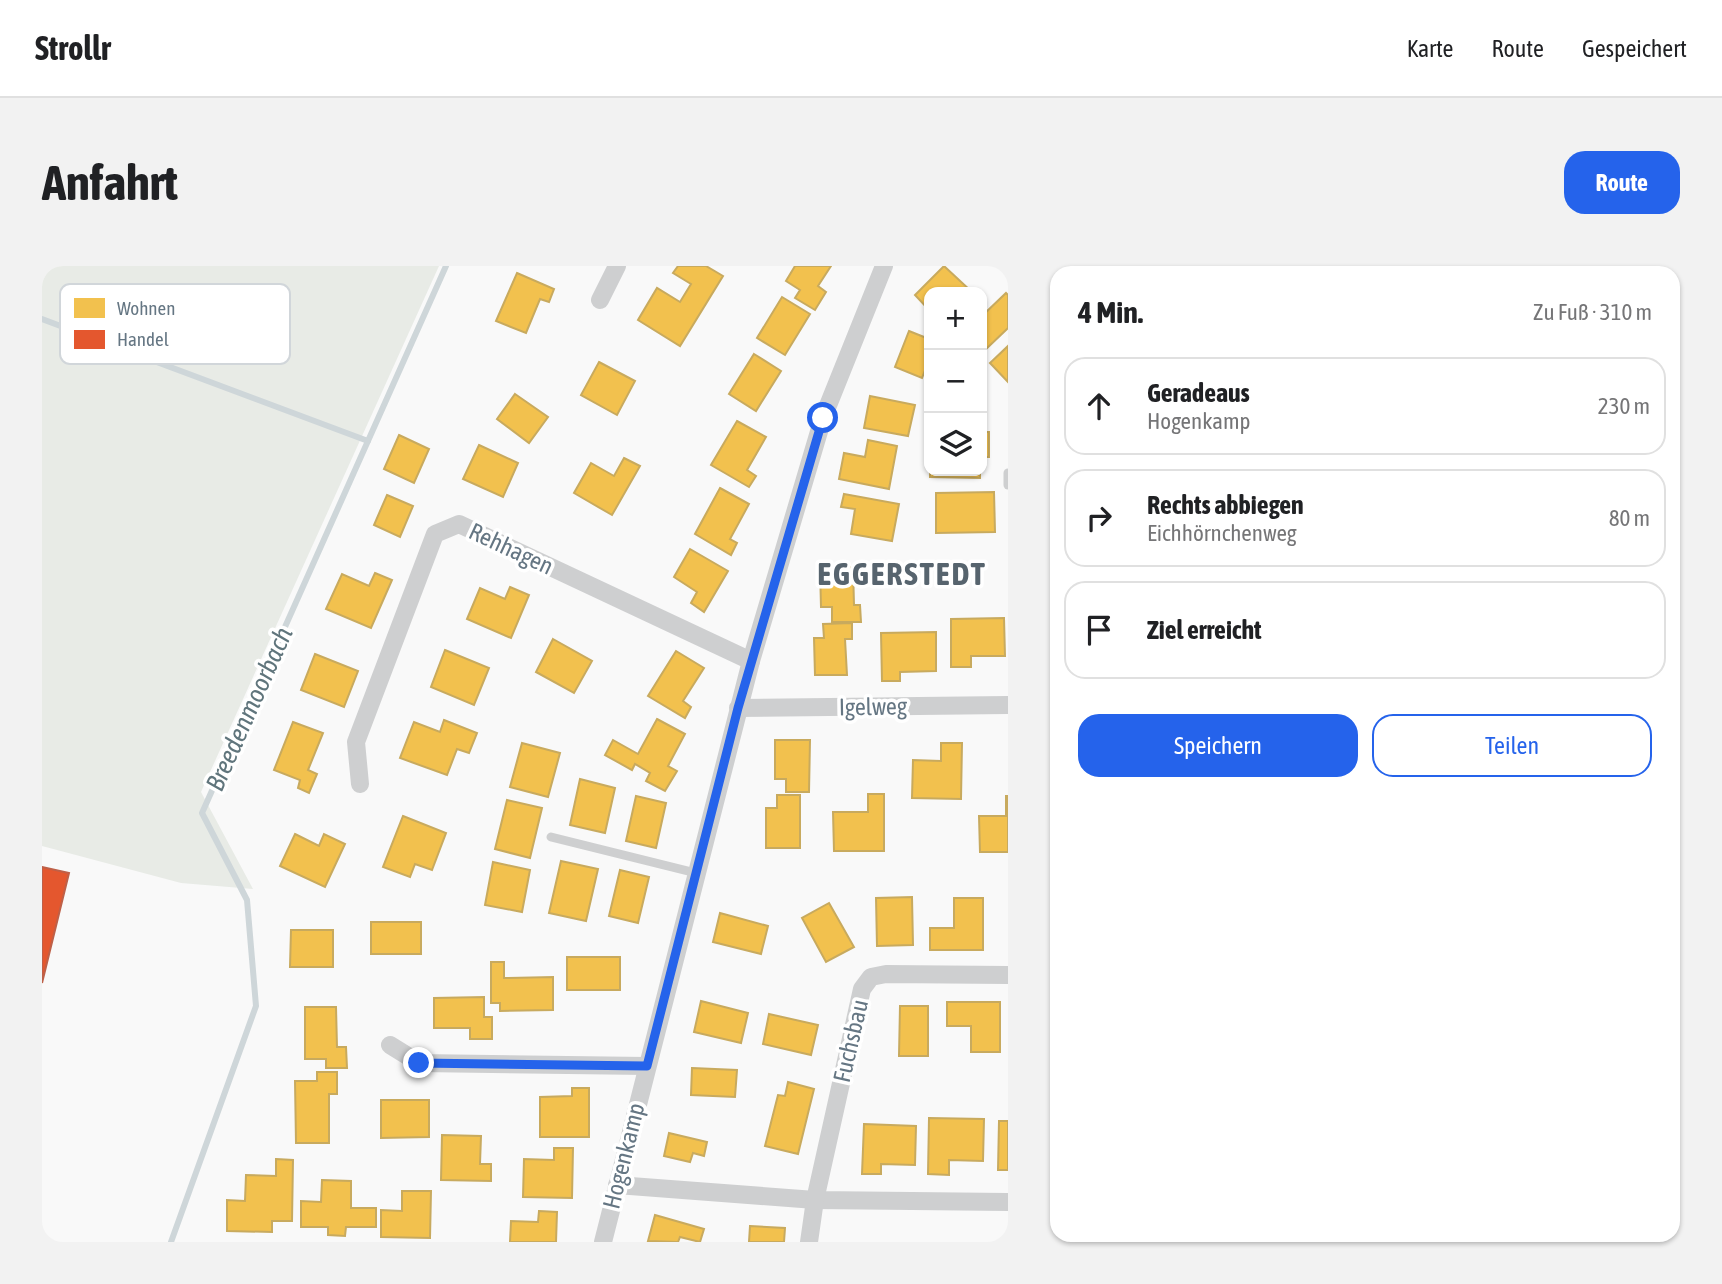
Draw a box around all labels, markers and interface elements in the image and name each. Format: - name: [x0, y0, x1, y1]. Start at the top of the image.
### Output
- text: Strollr: [35, 29, 111, 67]
- text: Karte: [1407, 35, 1453, 62]
- text: Route: [1491, 35, 1544, 62]
- text: Gespeichert: [1582, 35, 1687, 62]
- button: Route: [1564, 151, 1680, 214]
- text: Anfahrt: [42, 154, 178, 210]
- legend: [60, 284, 290, 364]
- map controls: [924, 287, 987, 476]
- button: +: [924, 287, 987, 350]
- text: 4 Min.: [1078, 295, 1143, 329]
- text: Wohnen: [117, 297, 175, 319]
- text: Zu Fuß · 310 m: [1533, 299, 1652, 325]
- text: Handel: [117, 328, 169, 350]
- button: −: [924, 350, 987, 413]
- text: Geradeaus: [1147, 378, 1250, 408]
- icon: ahead: [1080, 387, 1118, 425]
- text: 230 m: [1598, 393, 1650, 419]
- route start: [807, 402, 838, 433]
- text: Hogenkamp: [1147, 408, 1250, 434]
- button: layers: [924, 413, 987, 476]
- text: Rechts abbiegen: [1147, 490, 1304, 520]
- icon: right: [1080, 499, 1118, 537]
- text: 80 m: [1609, 505, 1650, 531]
- street label: Rehhagen: [465, 517, 558, 580]
- text: Eichhörnchenweg: [1147, 520, 1297, 546]
- district label: EGGERSTEDT: [817, 555, 987, 592]
- icon: arrive: [1080, 611, 1118, 649]
- text: Ziel erreicht: [1147, 615, 1262, 645]
- water label: Breedenmoorbach: [200, 622, 299, 795]
- street label: Igelweg: [839, 692, 908, 721]
- button: Speichern: [1078, 714, 1358, 777]
- button: Teilen: [1372, 714, 1652, 777]
- street label: Fuchsbau: [828, 997, 873, 1085]
- route end: [403, 1047, 434, 1078]
- street label: Hogenkamp: [597, 1100, 650, 1212]

